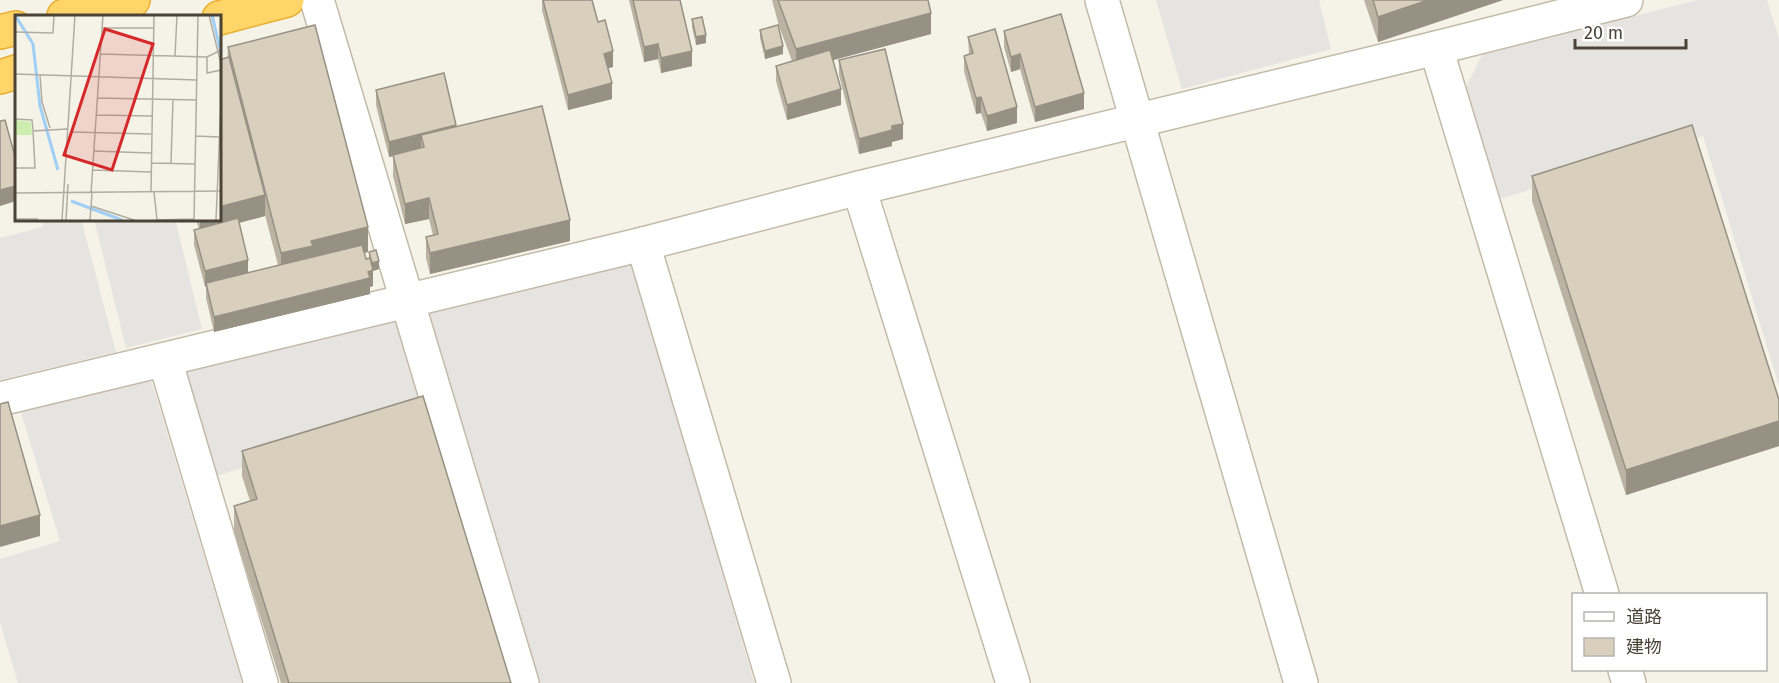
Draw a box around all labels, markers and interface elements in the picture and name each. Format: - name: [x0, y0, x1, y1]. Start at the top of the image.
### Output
- scale bar: [1575, 12, 1686, 50]
- inset map: [15, 15, 220, 220]
- text: 20 m: [1584, 22, 1623, 44]
- legend: [1572, 593, 1767, 671]
- text: 道路: [1626, 606, 1662, 628]
- text: 建物: [1626, 636, 1662, 658]

